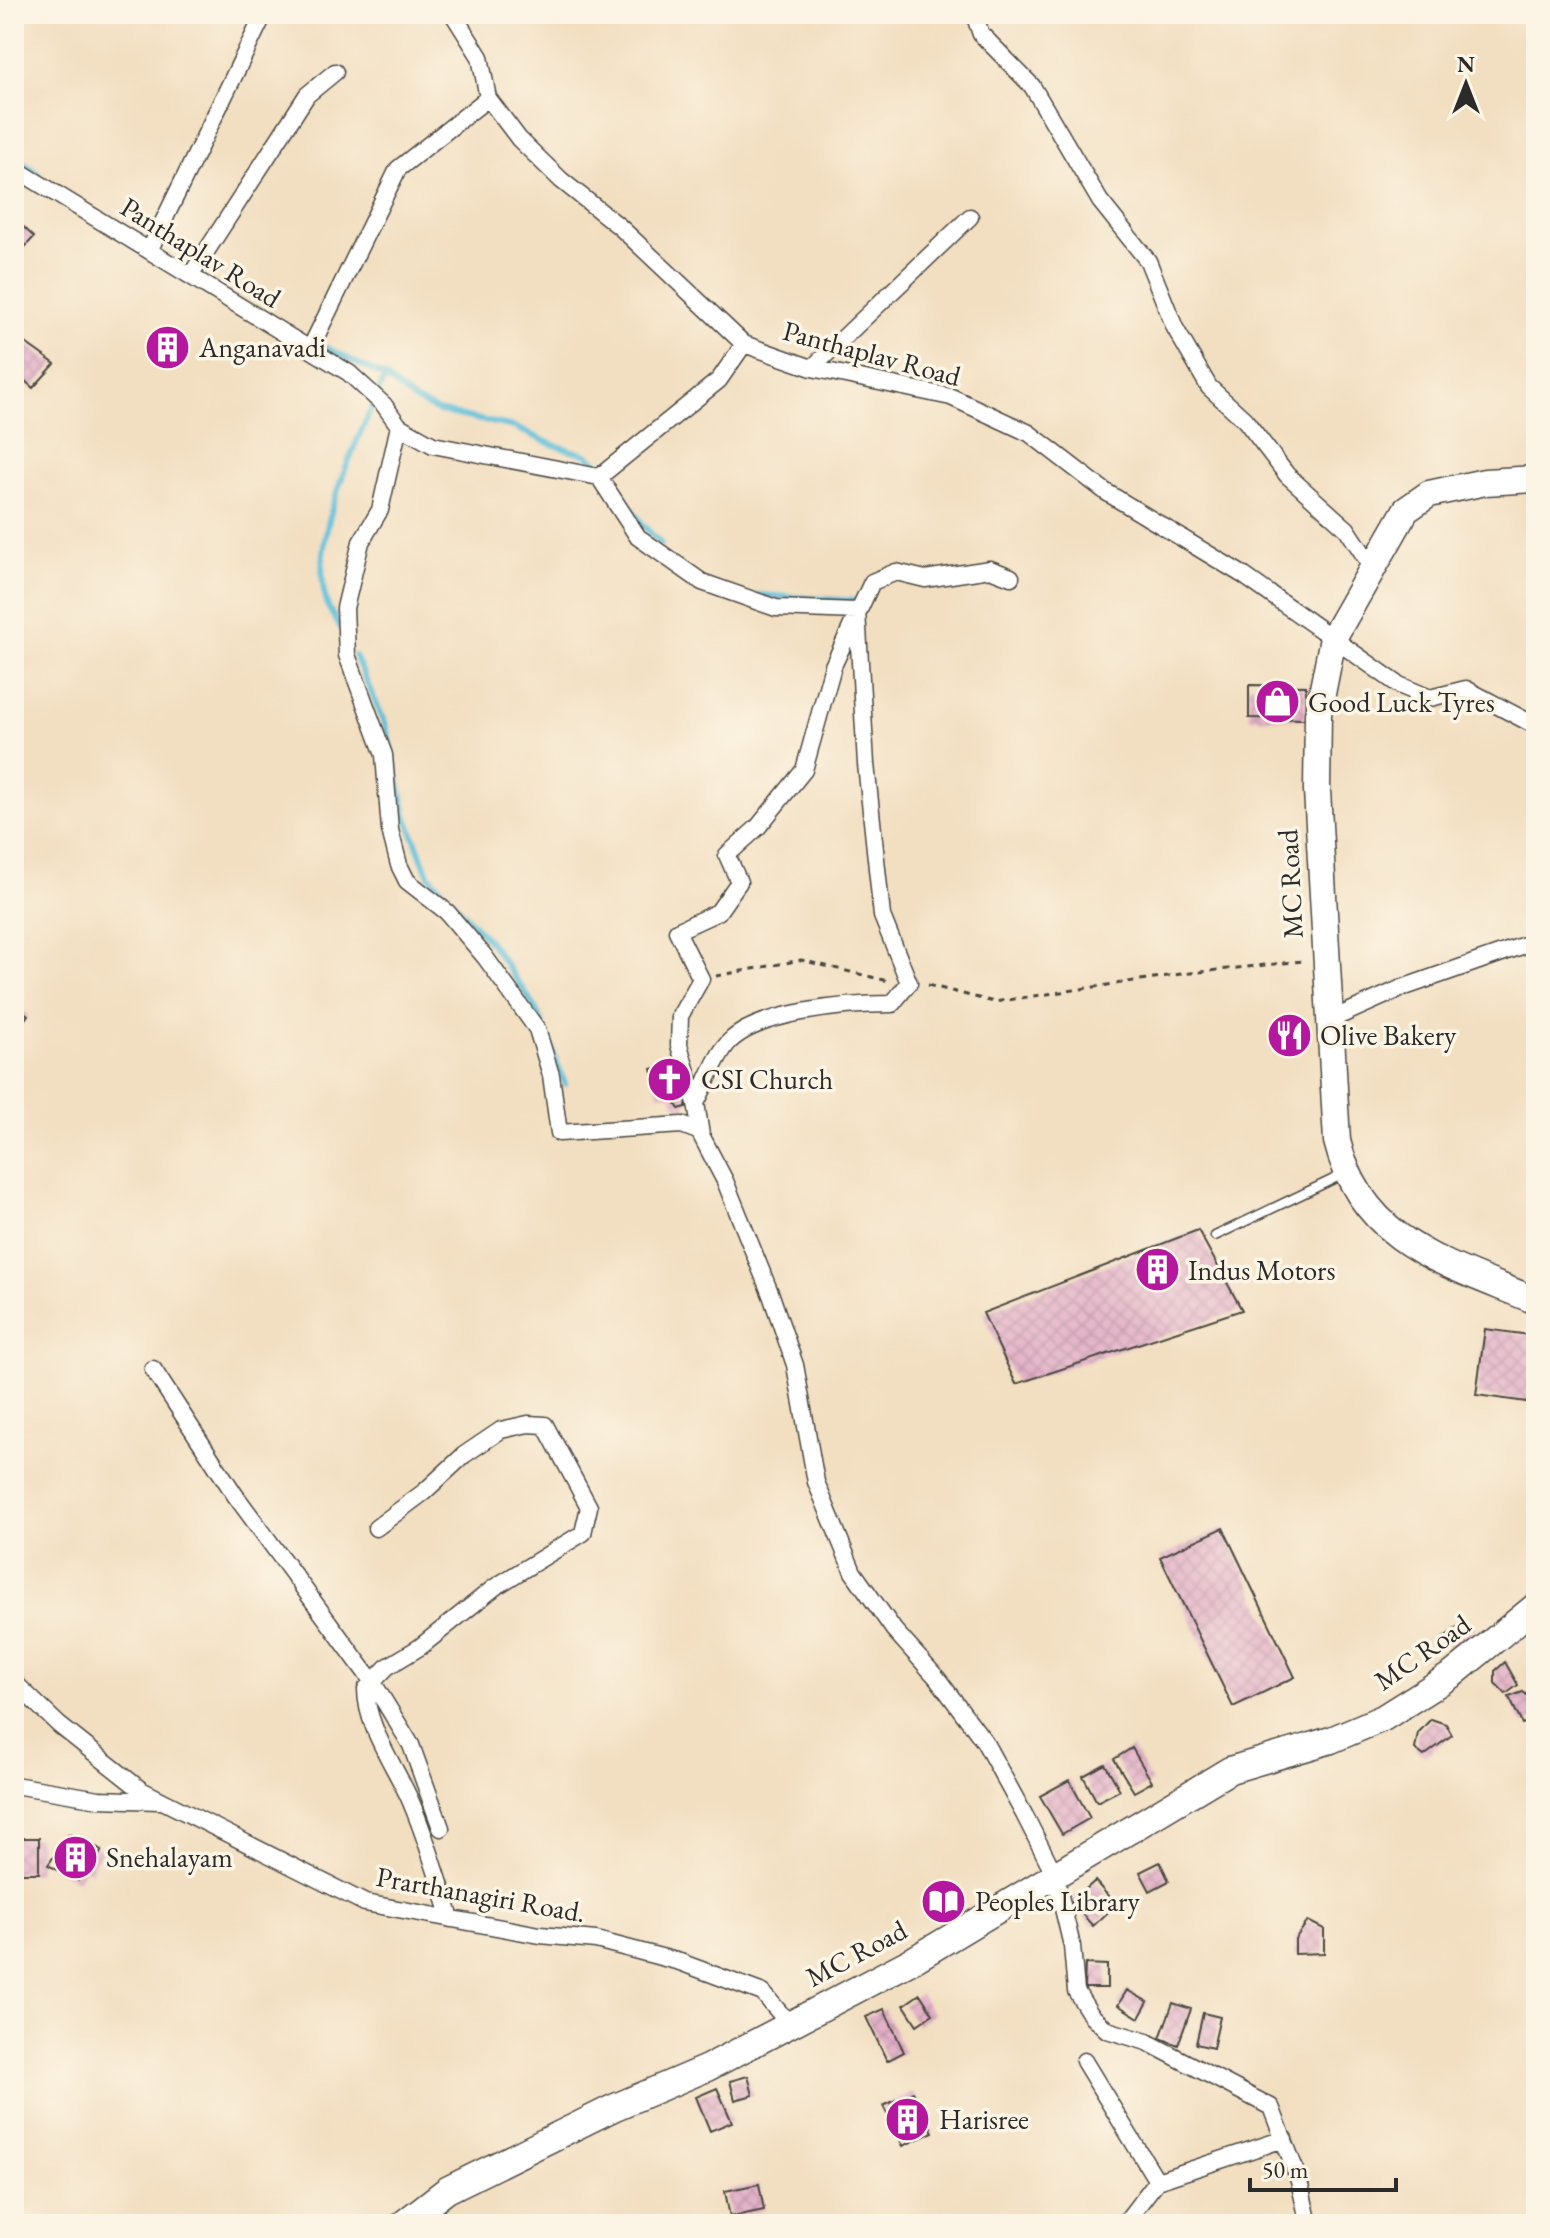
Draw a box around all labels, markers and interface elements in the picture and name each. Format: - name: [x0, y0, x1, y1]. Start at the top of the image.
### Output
- north arrow: [1426, 44, 1506, 124]
- text: N: [1457, 50, 1475, 79]
- street label: Panthaplav Road: [114, 188, 289, 316]
- street label: Panthaplav Road: [779, 312, 966, 394]
- building icon: Anganavadi: [144, 323, 192, 371]
- place label: Anganavadi: [198, 329, 326, 365]
- shop icon: Good Luck Tyres: [1253, 678, 1301, 726]
- place label: Good Luck Tyres: [1308, 684, 1495, 720]
- street label: MC Road: [1269, 828, 1311, 940]
- restaurant icon: Olive Bakery: [1265, 1011, 1313, 1059]
- place label: Olive Bakery: [1320, 1017, 1457, 1053]
- church icon: CSI Church: [646, 1055, 694, 1103]
- place label: CSI Church: [701, 1061, 833, 1097]
- building icon: Indus Motors: [1133, 1246, 1181, 1294]
- place label: Indus Motors: [1188, 1252, 1335, 1288]
- street label: MC Road: [1367, 1605, 1478, 1698]
- building icon: Snehalayam: [51, 1833, 99, 1881]
- place label: Snehalayam: [106, 1839, 233, 1875]
- street label: Prarthanagiri Road.: [374, 1858, 588, 1930]
- library icon: Peoples Library: [920, 1877, 968, 1925]
- place label: Peoples Library: [975, 1883, 1140, 1919]
- street label: MC Road: [799, 1911, 913, 1995]
- building icon: Harisree: [884, 2095, 932, 2143]
- place label: Harisree: [939, 2101, 1029, 2137]
- scale bar: [1250, 2142, 1396, 2192]
- text: 50 m: [1262, 2154, 1309, 2185]

